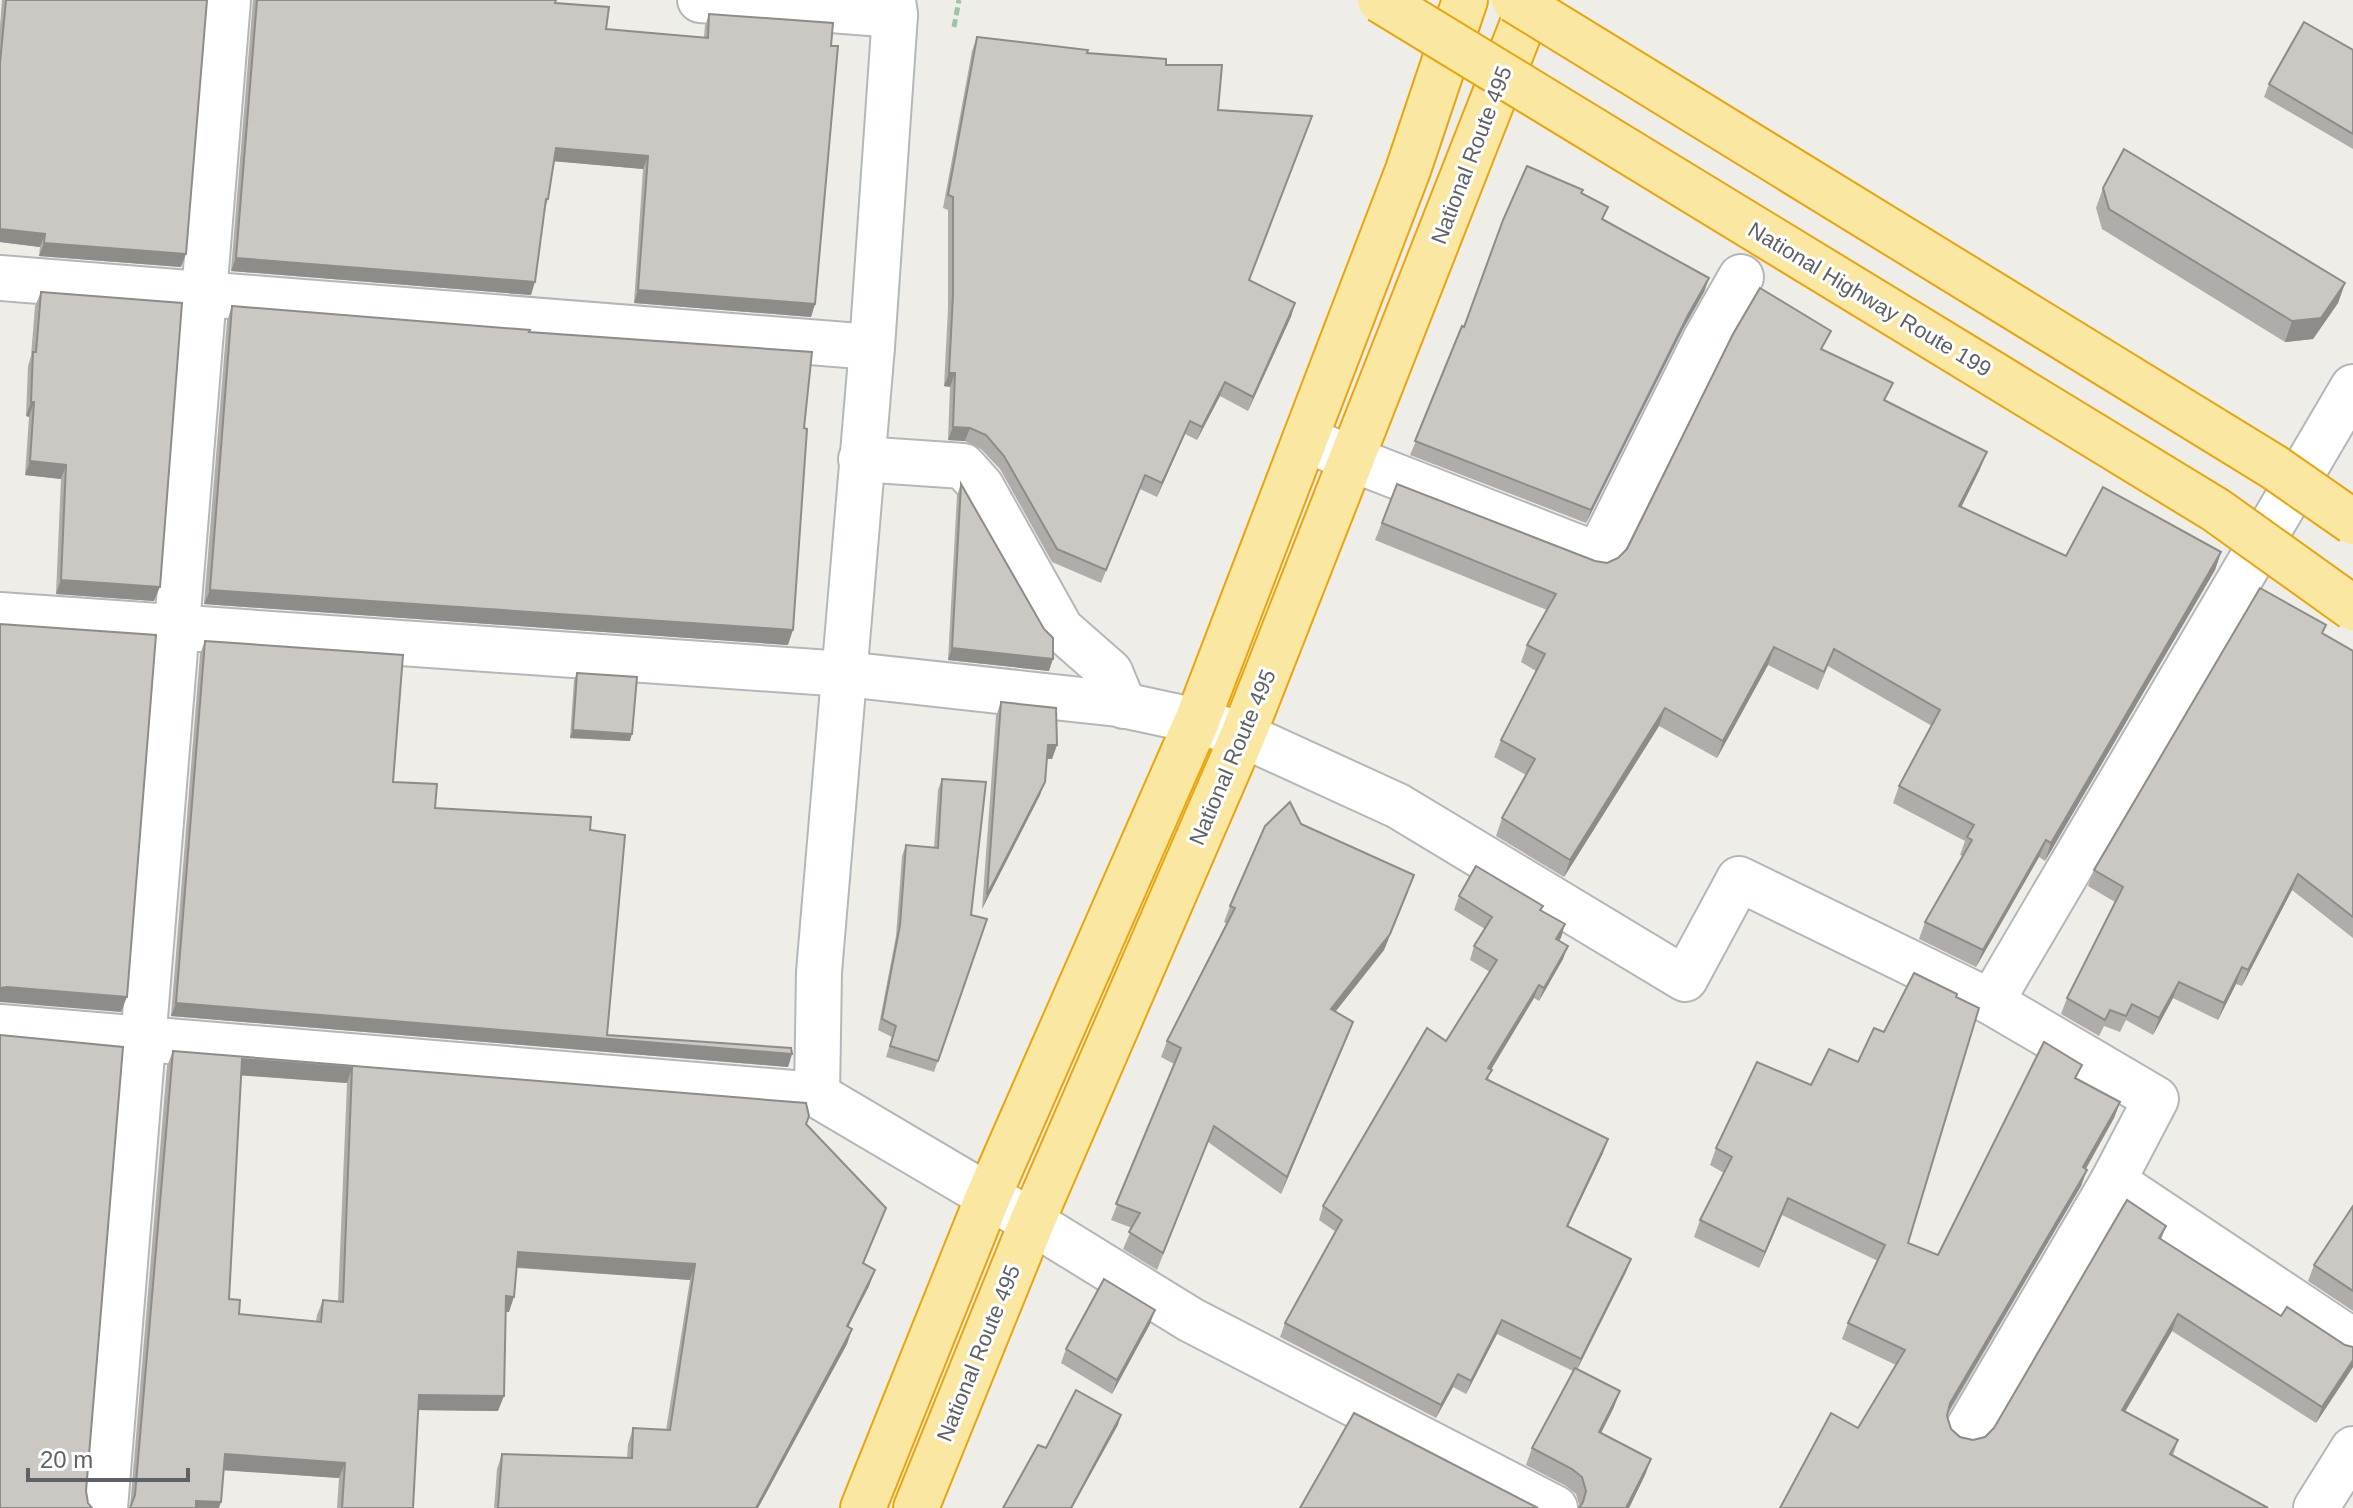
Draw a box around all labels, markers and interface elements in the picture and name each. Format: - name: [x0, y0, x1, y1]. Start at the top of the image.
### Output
- street label: National Route 495: [1426, 63, 1517, 248]
- street label: National Highway Route 199: [1744, 217, 1996, 382]
- street label: National Route 495: [1184, 666, 1281, 849]
- street label: National Route 495: [932, 1261, 1025, 1445]
- scale bar: [28, 1432, 188, 1482]
- text: 20 m: [40, 1446, 93, 1473]

